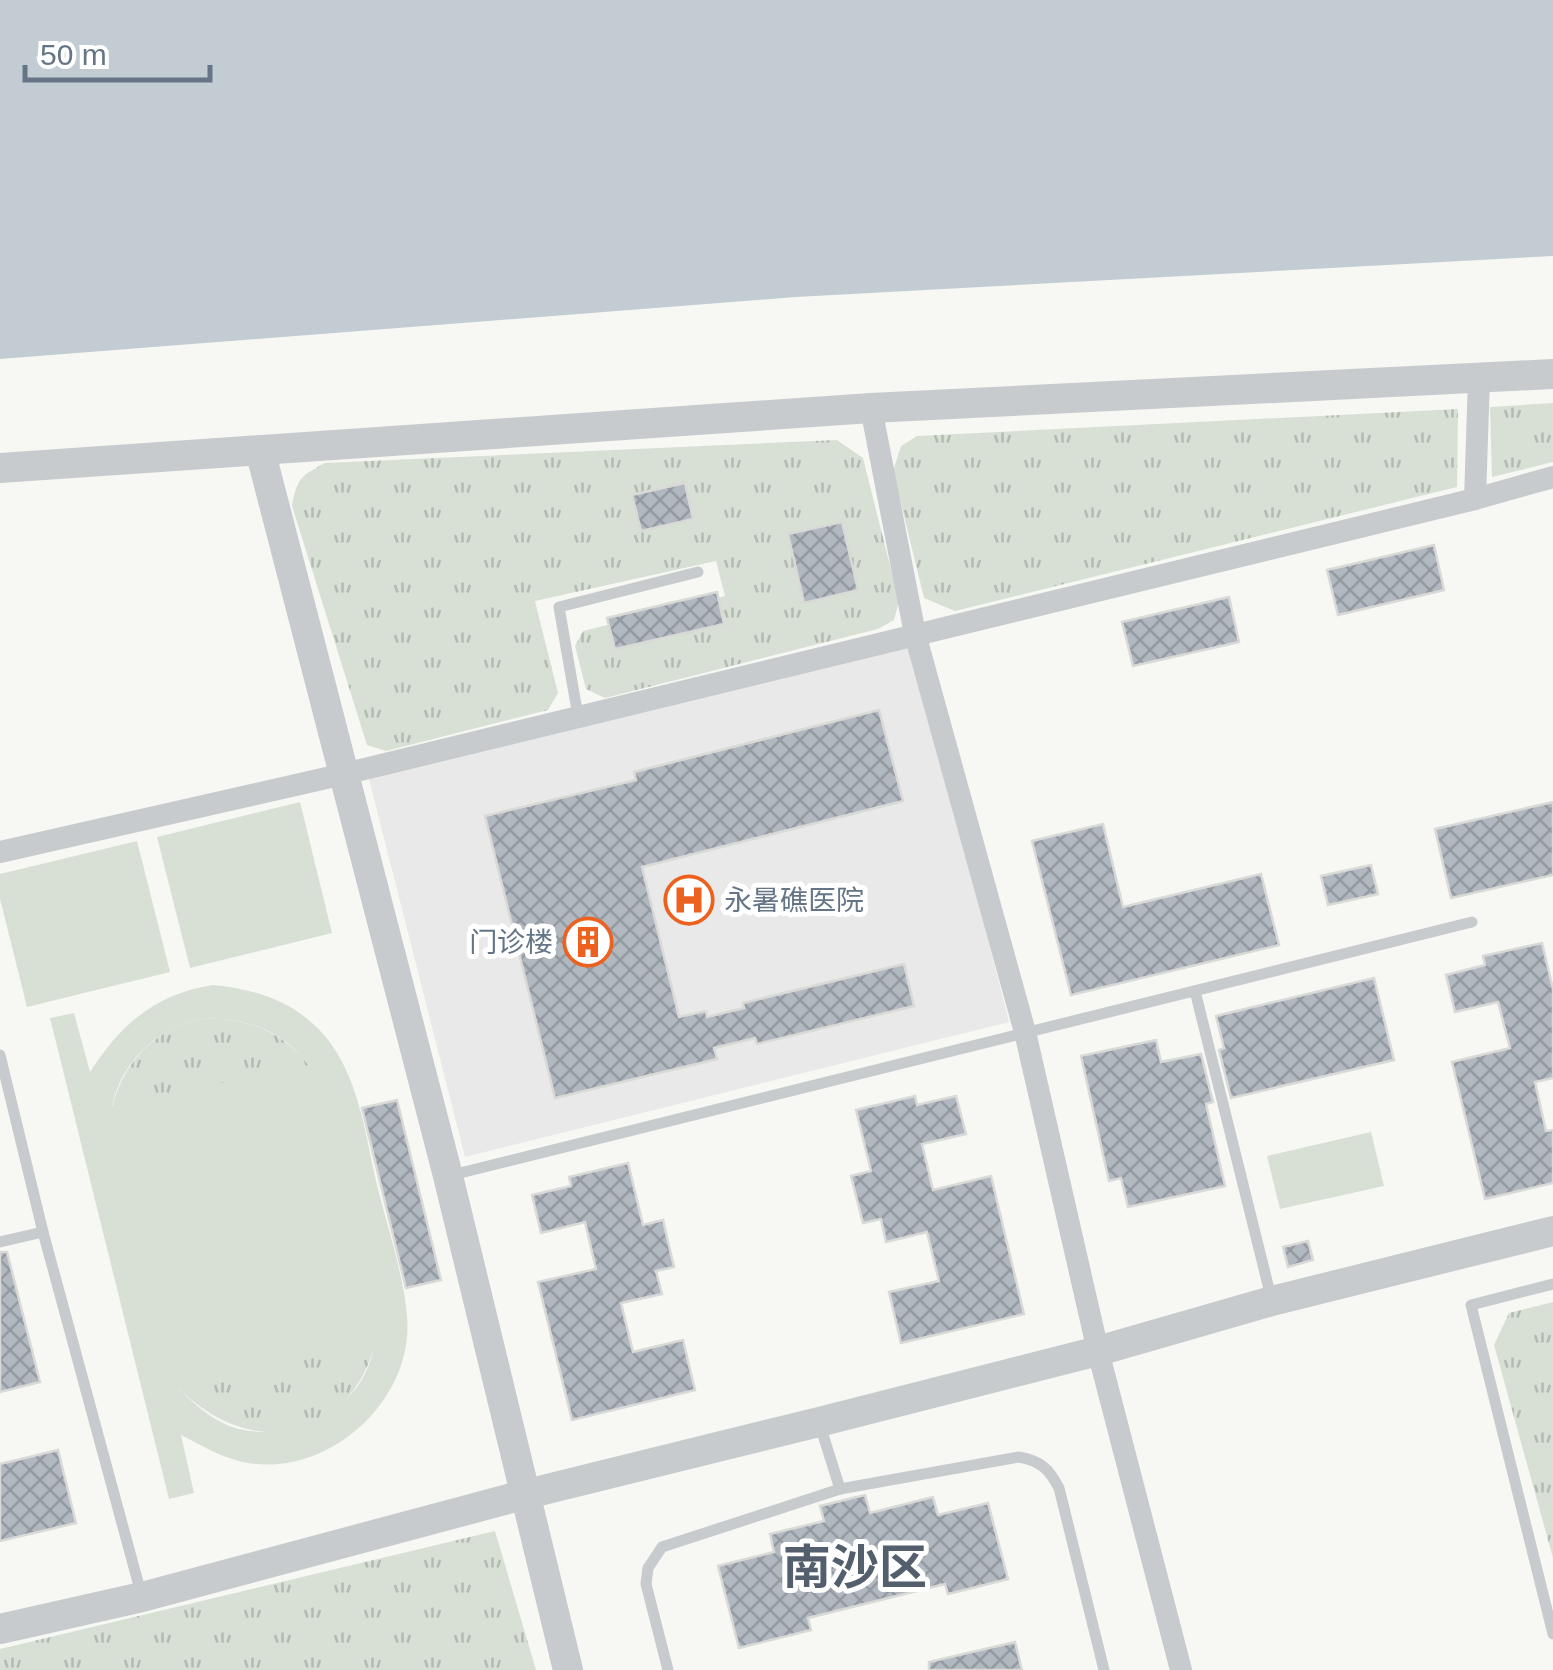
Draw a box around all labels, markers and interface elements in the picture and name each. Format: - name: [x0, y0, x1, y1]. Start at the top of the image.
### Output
- scale bar: [25, 20, 210, 82]
- text: 50 m: [40, 38, 107, 71]
- hospital icon: 永暑礁医院: [663, 874, 715, 926]
- place label: 永暑礁医院: [724, 885, 864, 916]
- building icon: 门诊楼: [562, 916, 614, 968]
- place label: 门诊楼: [469, 927, 553, 958]
- district label: 南沙区: [783, 1541, 927, 1594]

